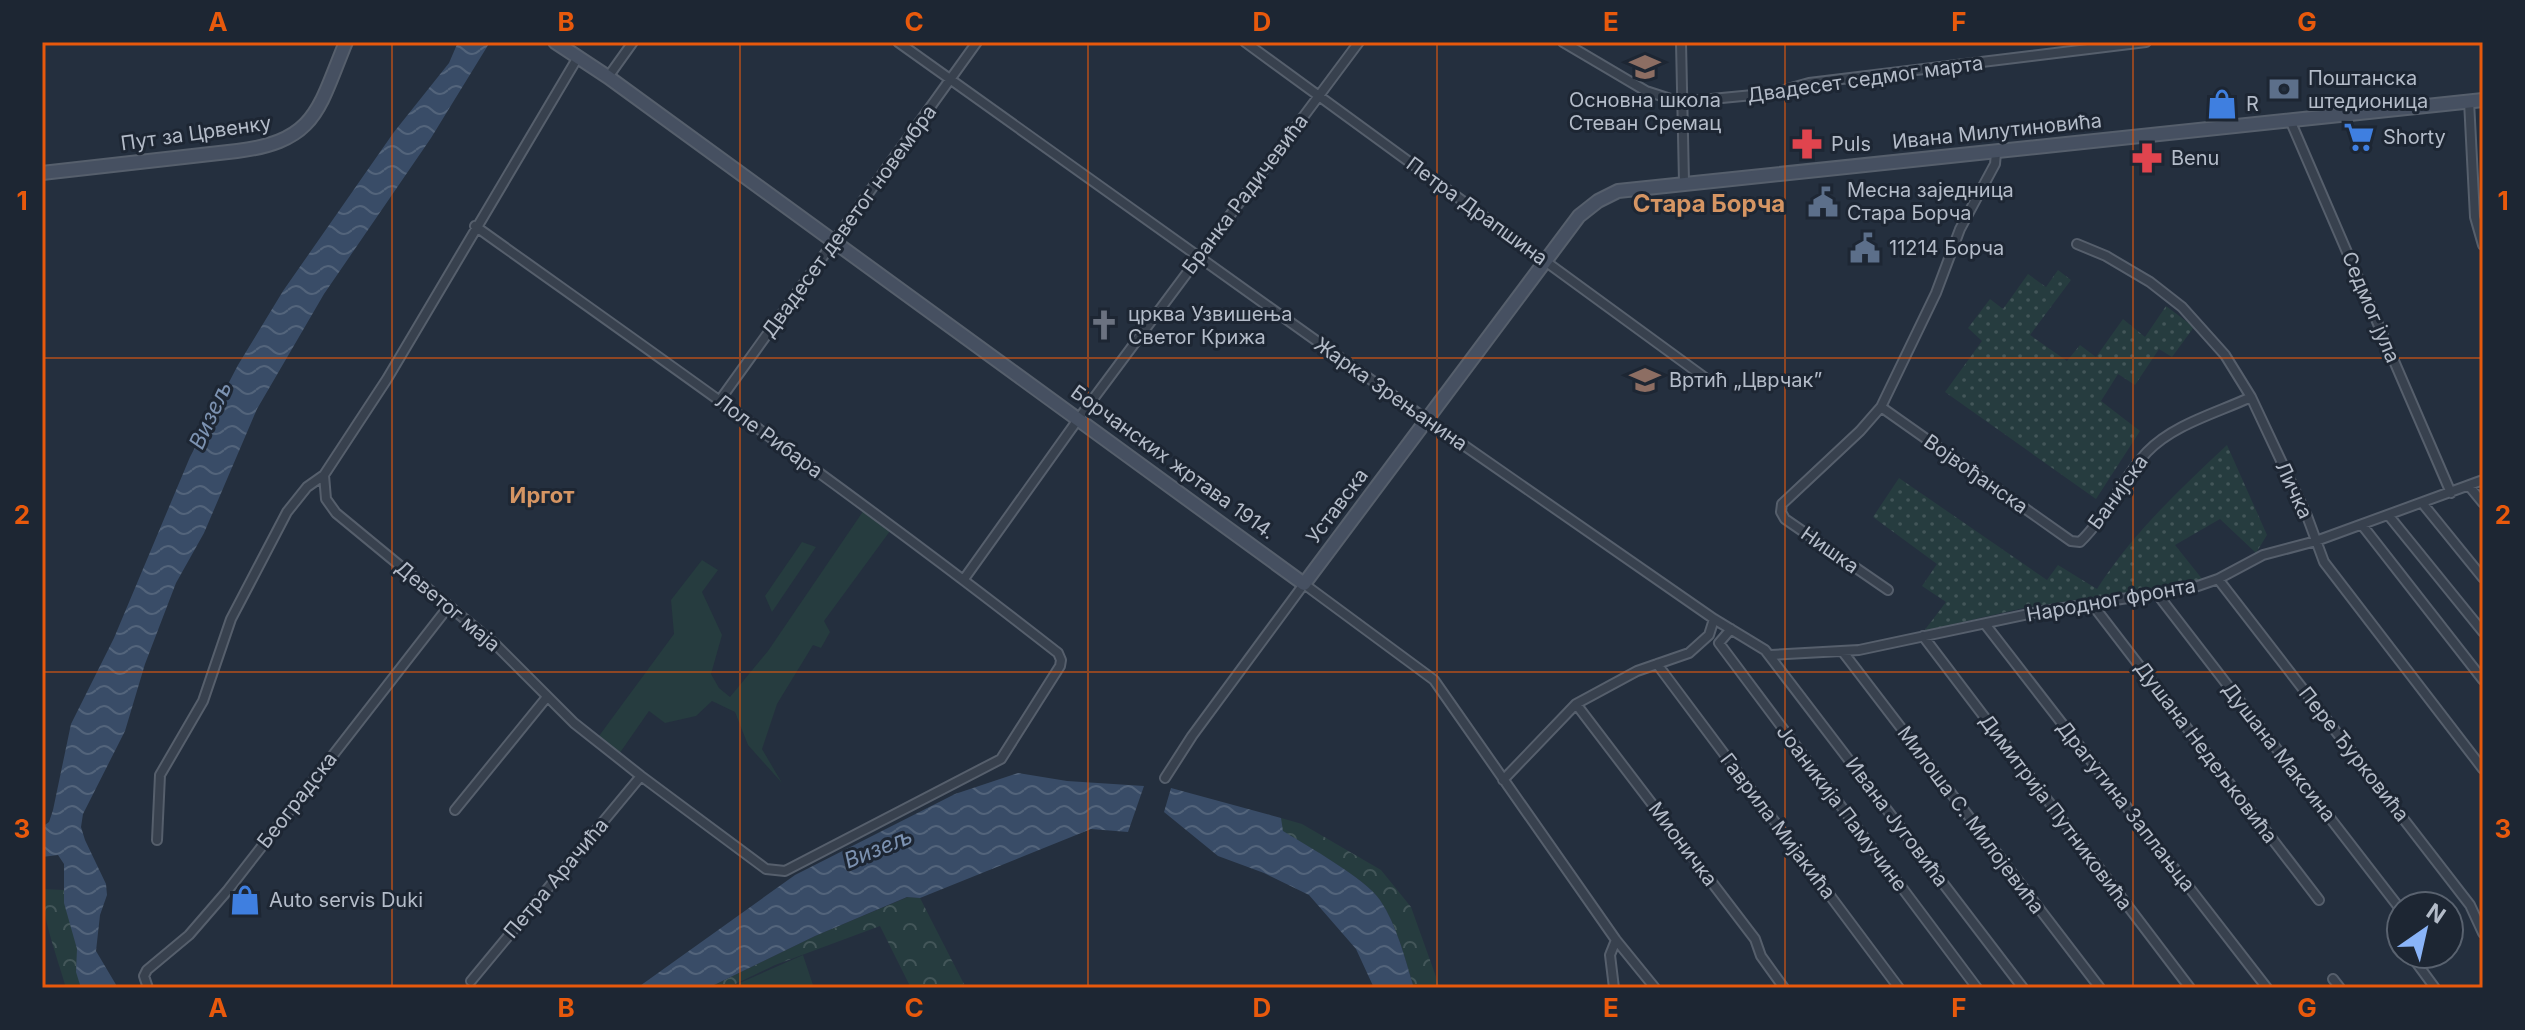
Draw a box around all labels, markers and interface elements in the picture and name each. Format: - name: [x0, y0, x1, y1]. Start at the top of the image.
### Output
- text: A: [208, 6, 228, 37]
- text: B: [557, 6, 575, 37]
- text: C: [904, 6, 924, 37]
- text: D: [1253, 6, 1271, 37]
- text: E: [1603, 6, 1619, 37]
- text: F: [1951, 6, 1967, 37]
- text: G: [2297, 6, 2317, 37]
- school or university icon: Основна школа Стеван Сремац: [1628, 50, 1662, 84]
- street label: Двадесет седмог марта: [1746, 51, 1984, 107]
- place label: Поштанска штедионица: [2308, 66, 2428, 113]
- bank icon: Поштанска штедионица: [2267, 72, 2301, 106]
- shop icon: R: [2205, 87, 2239, 121]
- place label: Основна школа Стеван Сремац: [1569, 88, 1721, 135]
- place label: R: [2246, 92, 2259, 116]
- street label: Двадесет деветог новембра: [757, 100, 941, 342]
- street label: Ивана Милутиновића: [1891, 108, 2103, 154]
- street label: Бранка Радичевића: [1177, 109, 1313, 279]
- street label: Пут за Црвенку: [119, 111, 273, 155]
- supermarket icon: Shorty: [2342, 120, 2376, 154]
- place label: Shorty: [2383, 125, 2446, 149]
- pharmacy icon: Puls: [1790, 127, 1824, 161]
- place label: Puls: [1831, 132, 1871, 156]
- pharmacy icon: Benu: [2130, 141, 2164, 175]
- place label: Benu: [2171, 146, 2219, 170]
- street label: Петра Драпшина: [1402, 152, 1552, 270]
- place label: Месна заједница Стара Борча: [1847, 178, 2014, 225]
- text: 1: [16, 185, 28, 216]
- public building icon: Месна заједница Стара Борча: [1806, 185, 1840, 219]
- text: 1: [2497, 185, 2509, 216]
- district label: Стара Борча: [1633, 189, 1785, 218]
- public building icon: 11214 Борча: [1848, 231, 1882, 265]
- place label: 11214 Борча: [1889, 236, 2004, 260]
- street label: Седмог јула: [2337, 248, 2405, 366]
- place label: црква Узвишења Светог Крижа: [1128, 302, 1293, 349]
- church icon: црква Узвишења Светог Крижа: [1087, 308, 1121, 342]
- street label: Жарка Зрењанина: [1310, 332, 1472, 456]
- school or university icon: Вртић „Цврчак”: [1628, 363, 1662, 397]
- place label: Вртић „Цврчак”: [1669, 368, 1822, 392]
- water label: Визељ: [183, 377, 237, 453]
- street label: Борчанских жртава 1914.: [1066, 380, 1280, 544]
- street label: Лоле Рибара: [711, 389, 827, 483]
- street label: Војвођанска: [1919, 429, 2033, 519]
- street label: Банијска: [2083, 450, 2153, 534]
- street label: Личка: [2270, 458, 2318, 522]
- street label: Уставска: [1301, 464, 1373, 548]
- district label: Иргот: [510, 482, 574, 508]
- text: 2: [14, 499, 30, 530]
- text: 2: [2495, 499, 2511, 530]
- street label: Нишка: [1796, 521, 1864, 579]
- street label: Деветог маја: [391, 555, 505, 657]
- street label: Народног фронта: [2024, 573, 2198, 627]
- street label: Душана Недељковића: [2130, 656, 2282, 848]
- street label: Душана Максина: [2217, 678, 2341, 826]
- street label: Пере Ђурковића: [2294, 682, 2414, 826]
- street label: Димитрија Путниковића: [1974, 709, 2138, 915]
- street label: Драгутина Заплањца: [2052, 716, 2200, 896]
- street label: Јоаникија Памучине: [1772, 720, 1912, 896]
- street label: Милоша С. Милојевића: [1893, 721, 2049, 919]
- street label: Београдска: [252, 747, 342, 853]
- street label: Гаврила Мијакића: [1715, 748, 1841, 904]
- street label: Ивана Југовића: [1841, 753, 1953, 891]
- street label: Мионичка: [1644, 797, 1722, 891]
- text: 3: [14, 813, 30, 844]
- street label: Петра Арачића: [499, 813, 613, 943]
- text: 3: [2495, 813, 2511, 844]
- water label: Визељ: [840, 823, 916, 873]
- shop icon: Auto servis Duki: [228, 883, 262, 917]
- place label: Auto servis Duki: [269, 888, 423, 912]
- north arrow: [2385, 890, 2465, 970]
- text: N: [2422, 898, 2450, 929]
- text: A: [208, 992, 228, 1023]
- text: B: [557, 992, 575, 1023]
- text: C: [904, 992, 924, 1023]
- text: D: [1253, 992, 1271, 1023]
- text: E: [1603, 992, 1619, 1023]
- text: F: [1951, 992, 1967, 1023]
- text: G: [2297, 992, 2317, 1023]

